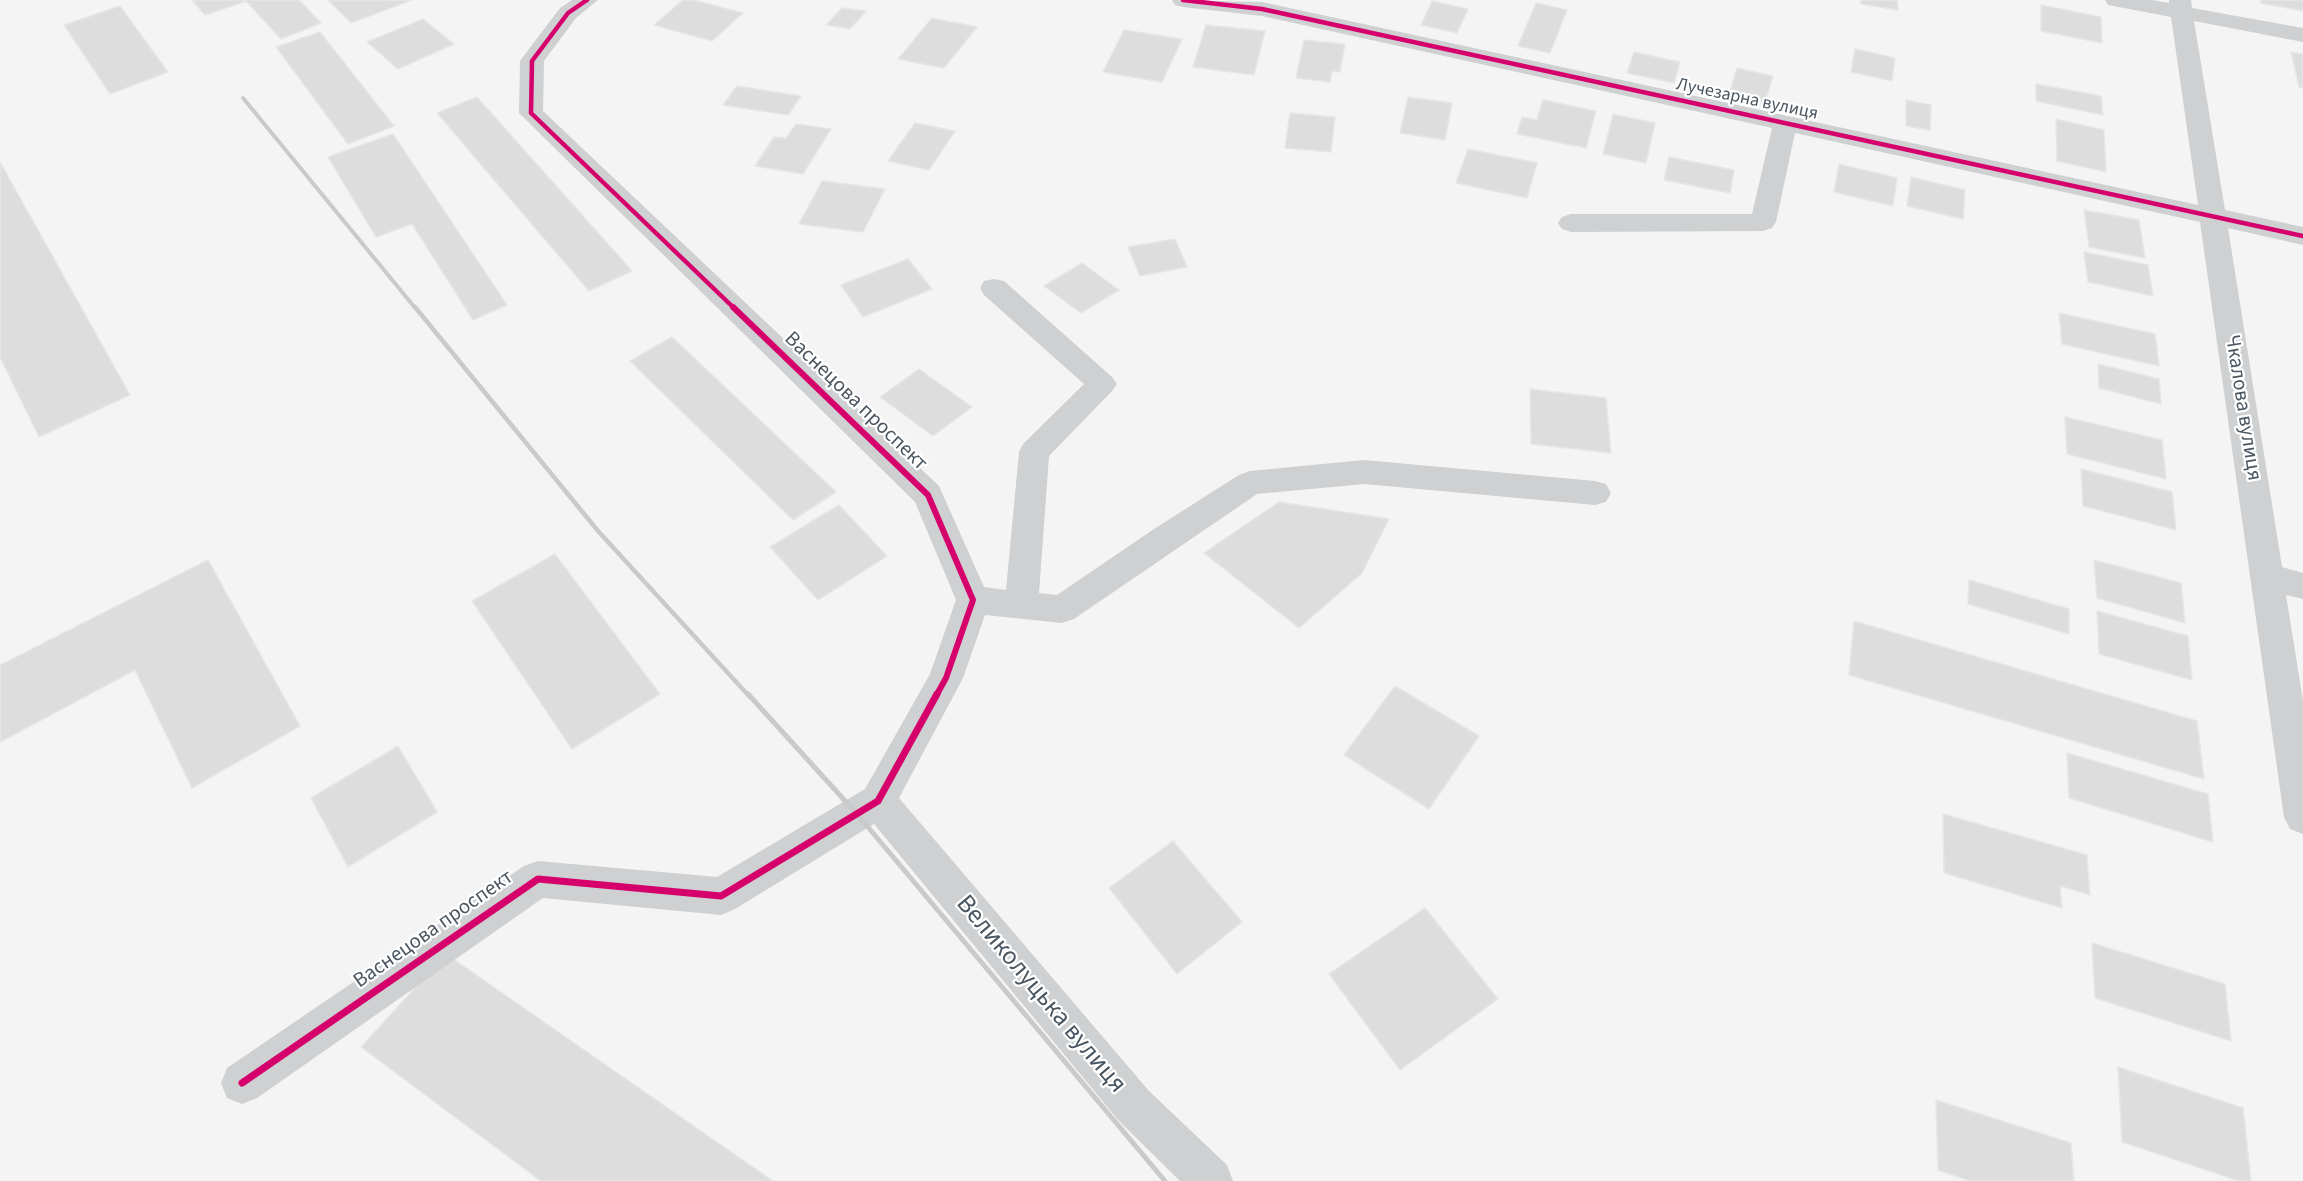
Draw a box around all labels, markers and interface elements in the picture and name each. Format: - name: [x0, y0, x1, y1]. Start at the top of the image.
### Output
- street label: Лучезарна вулиця: [1674, 74, 1820, 126]
- street label: Васнецова проспект: [778, 327, 932, 477]
- street label: Чкалова вулиця: [2218, 333, 2266, 483]
- street label: Васнецова проспект: [349, 865, 519, 995]
- street label: Великолуцька вулиця: [948, 890, 1132, 1100]

